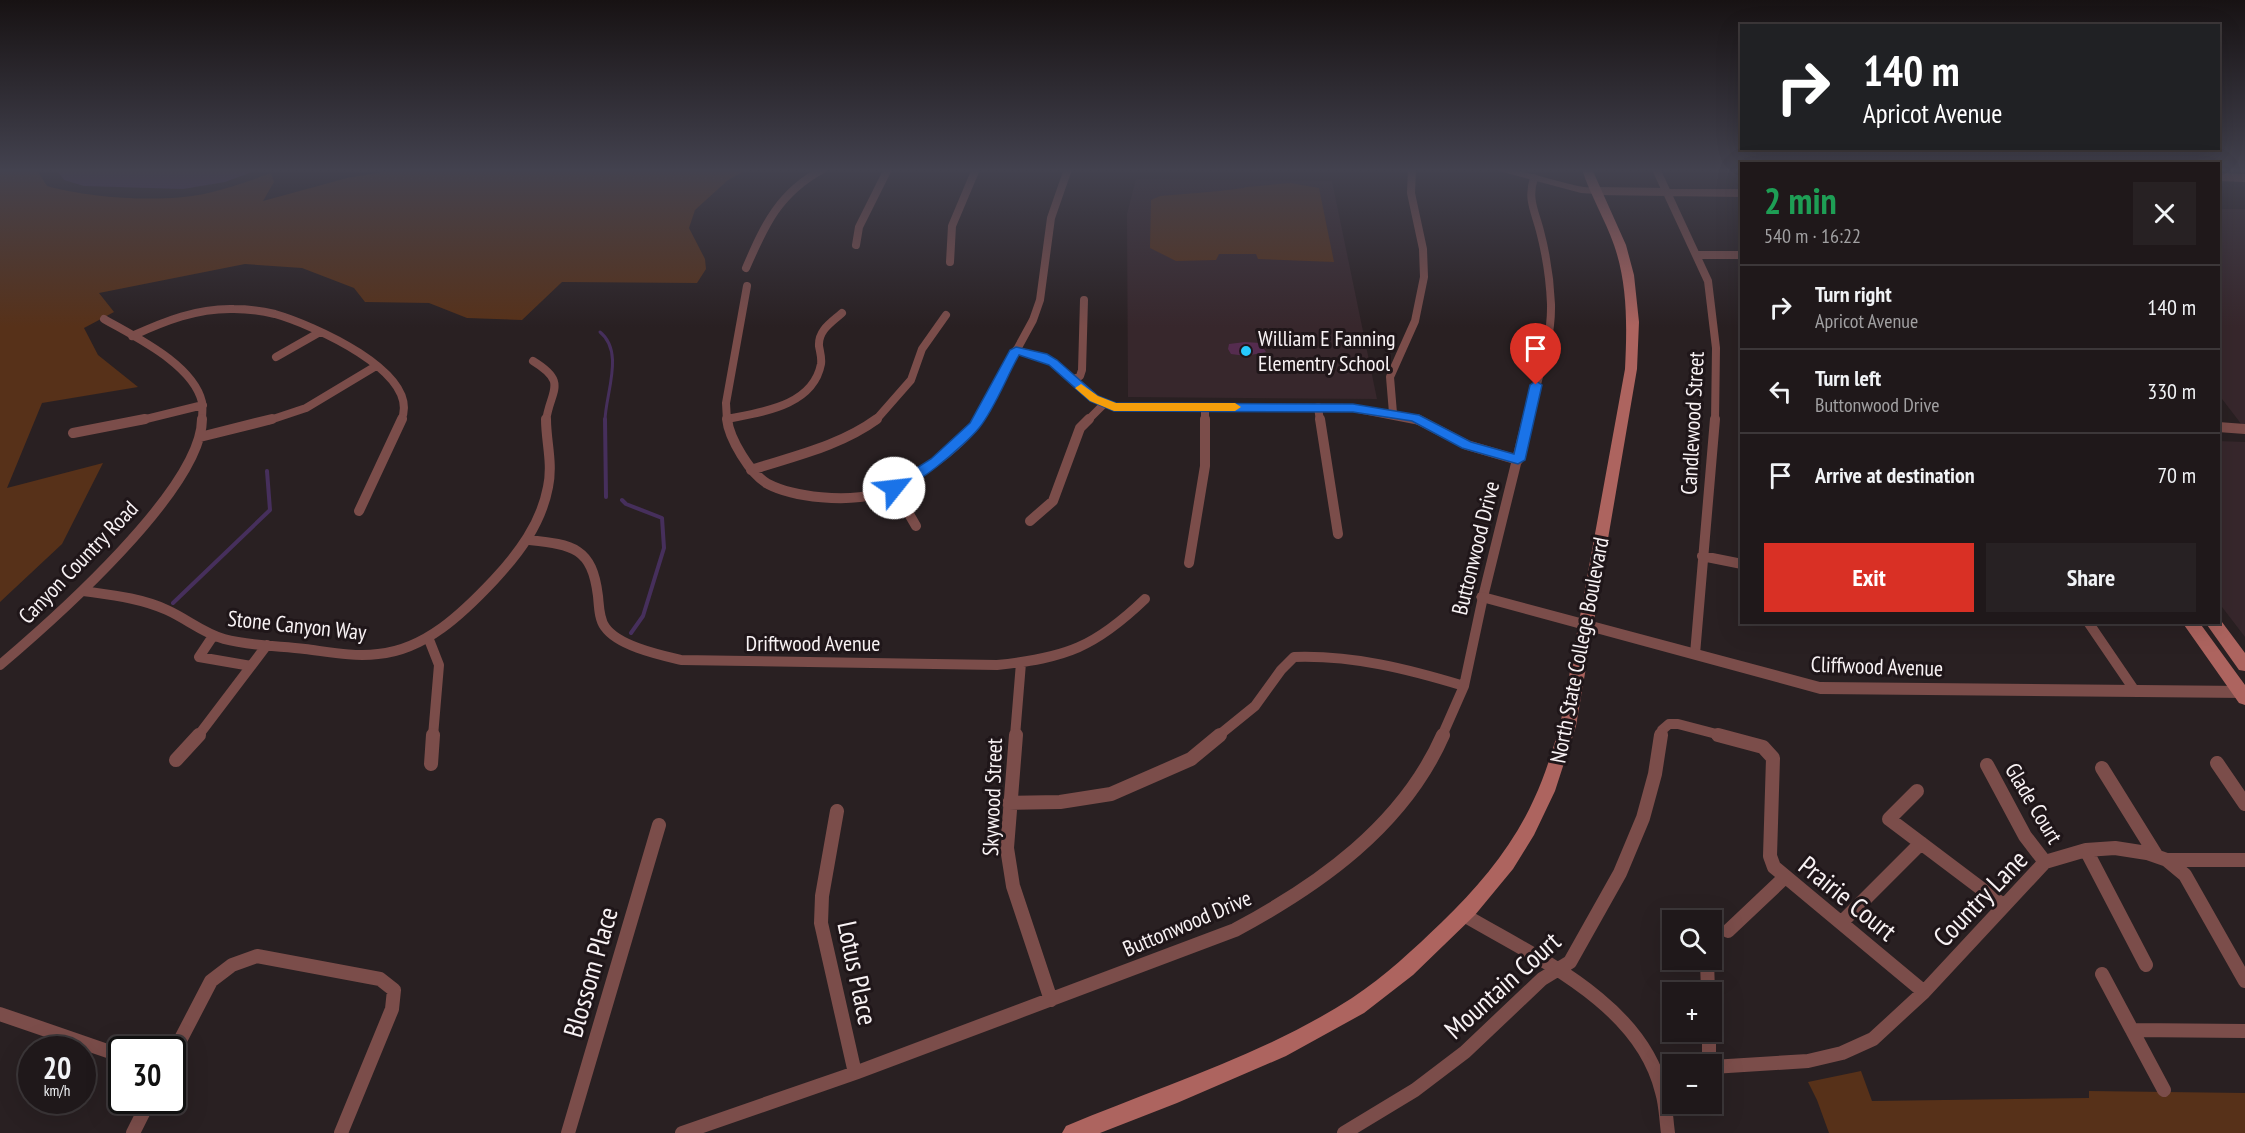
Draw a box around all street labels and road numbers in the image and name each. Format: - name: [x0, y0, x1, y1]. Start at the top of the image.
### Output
- street label: Candlewood Street: [1674, 351, 1710, 495]
- street label: Buttonwood Drive: [1445, 478, 1505, 618]
- street label: Canyon Country Road: [12, 495, 144, 629]
- street label: North State College Boulevard: [1543, 535, 1615, 765]
- street label: Stone Canyon Way: [226, 604, 368, 646]
- street label: Driftwood Avenue: [746, 629, 880, 657]
- street label: Cliffwood Avenue: [1810, 650, 1944, 682]
- street label: Skywood Street: [976, 738, 1008, 856]
- street label: Glade Court: [1999, 758, 2069, 848]
- street label: Country Lane: [1926, 843, 2034, 953]
- street label: Prairie Court: [1792, 848, 1904, 948]
- street label: Buttonwood Drive: [1118, 883, 1256, 963]
- street label: Blossom Place: [555, 903, 625, 1041]
- street label: Lotus Place: [830, 918, 886, 1028]
- street label: Mountain Court: [1437, 924, 1568, 1046]

